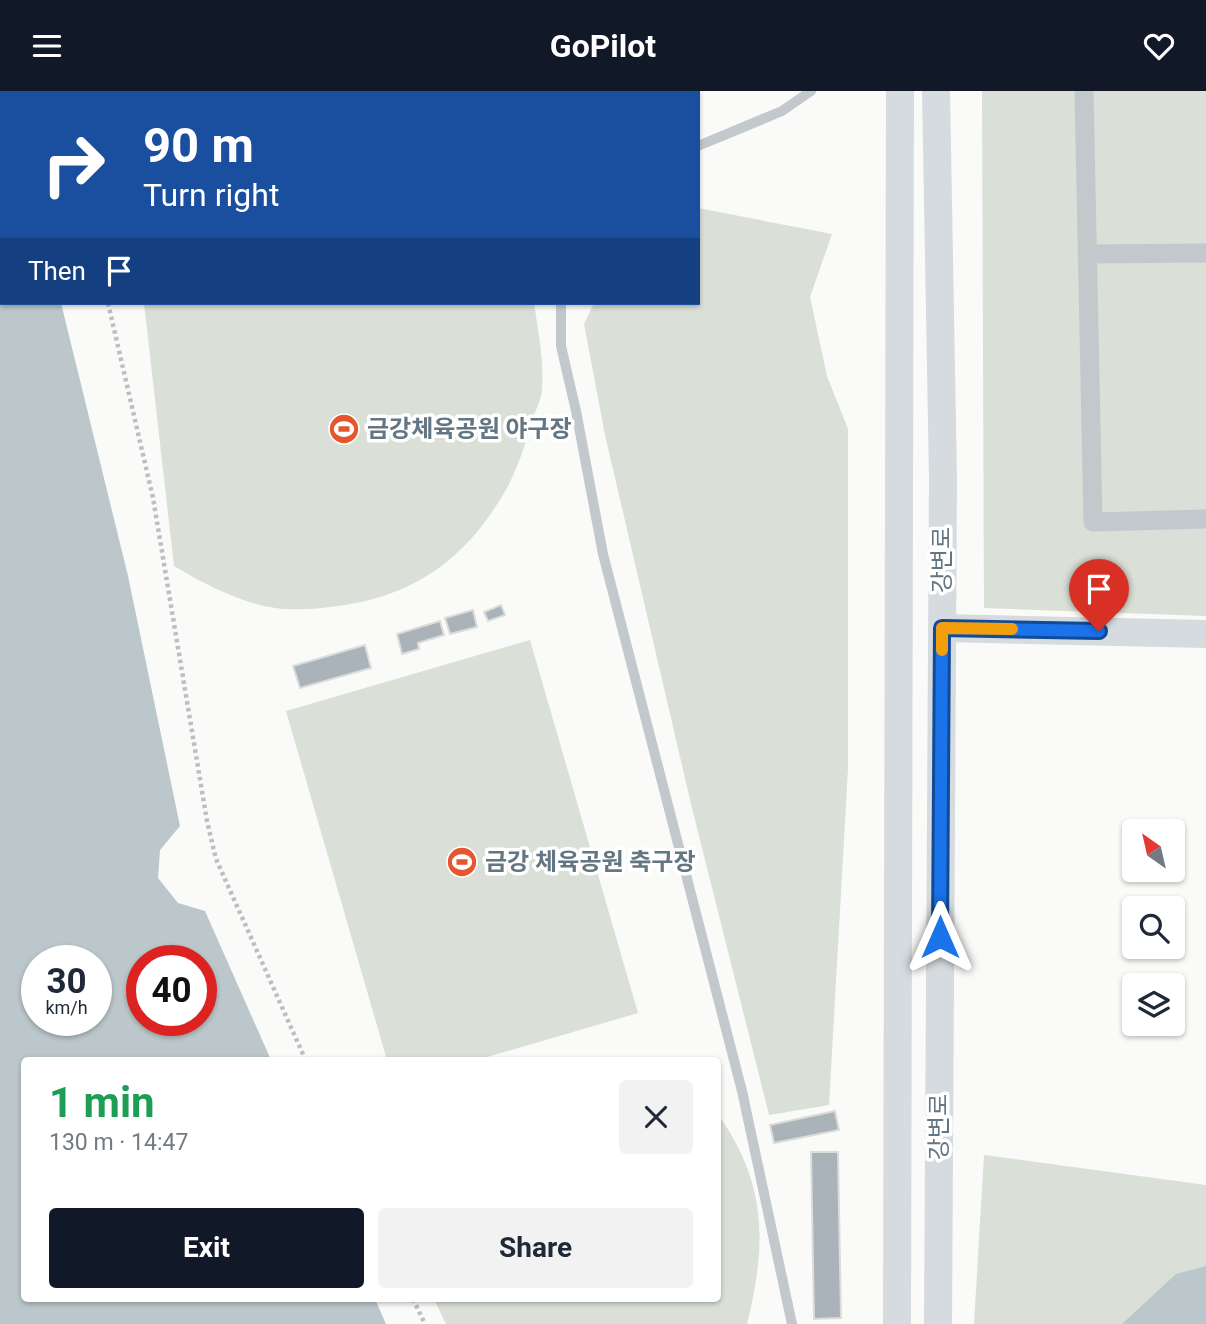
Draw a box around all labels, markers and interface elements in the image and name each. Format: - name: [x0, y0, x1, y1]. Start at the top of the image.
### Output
- icon: menu: [28, 27, 66, 65]
- text: GoPilot: [550, 27, 656, 65]
- icon: heart: [1140, 27, 1178, 65]
- text: 90 m: [143, 117, 254, 174]
- icon: right: [28, 119, 119, 210]
- text: Turn right: [143, 176, 279, 214]
- icon: arrive: [100, 252, 138, 290]
- text: Then: [28, 256, 86, 286]
- sports icon: 금강체육공원 야구장: [327, 412, 361, 446]
- place label: 금강체육공원 야구장: [367, 415, 572, 443]
- street label: 강변로: [928, 527, 956, 593]
- pin: [1069, 559, 1129, 631]
- icon: arrive: [1080, 570, 1118, 608]
- north arrow: [1122, 819, 1185, 882]
- map controls: [1122, 819, 1185, 1036]
- sports icon: 금강 체육공원 축구장: [445, 845, 479, 879]
- place label: 금강 체육공원 축구장: [485, 848, 696, 876]
- button: search: [1122, 896, 1185, 959]
- position arrow: [903, 900, 977, 974]
- speed limit sign: 40: [126, 945, 217, 1036]
- text: 30: [46, 961, 87, 1002]
- button: layers: [1122, 973, 1185, 1036]
- text: km/h: [45, 997, 88, 1018]
- text: 1 min: [49, 1078, 155, 1127]
- button: close: [619, 1080, 693, 1154]
- street label: 강변로: [925, 1094, 953, 1160]
- text: 130 m · 14:47: [49, 1129, 188, 1156]
- button: Exit: [49, 1208, 364, 1288]
- button: Share: [378, 1208, 693, 1288]

